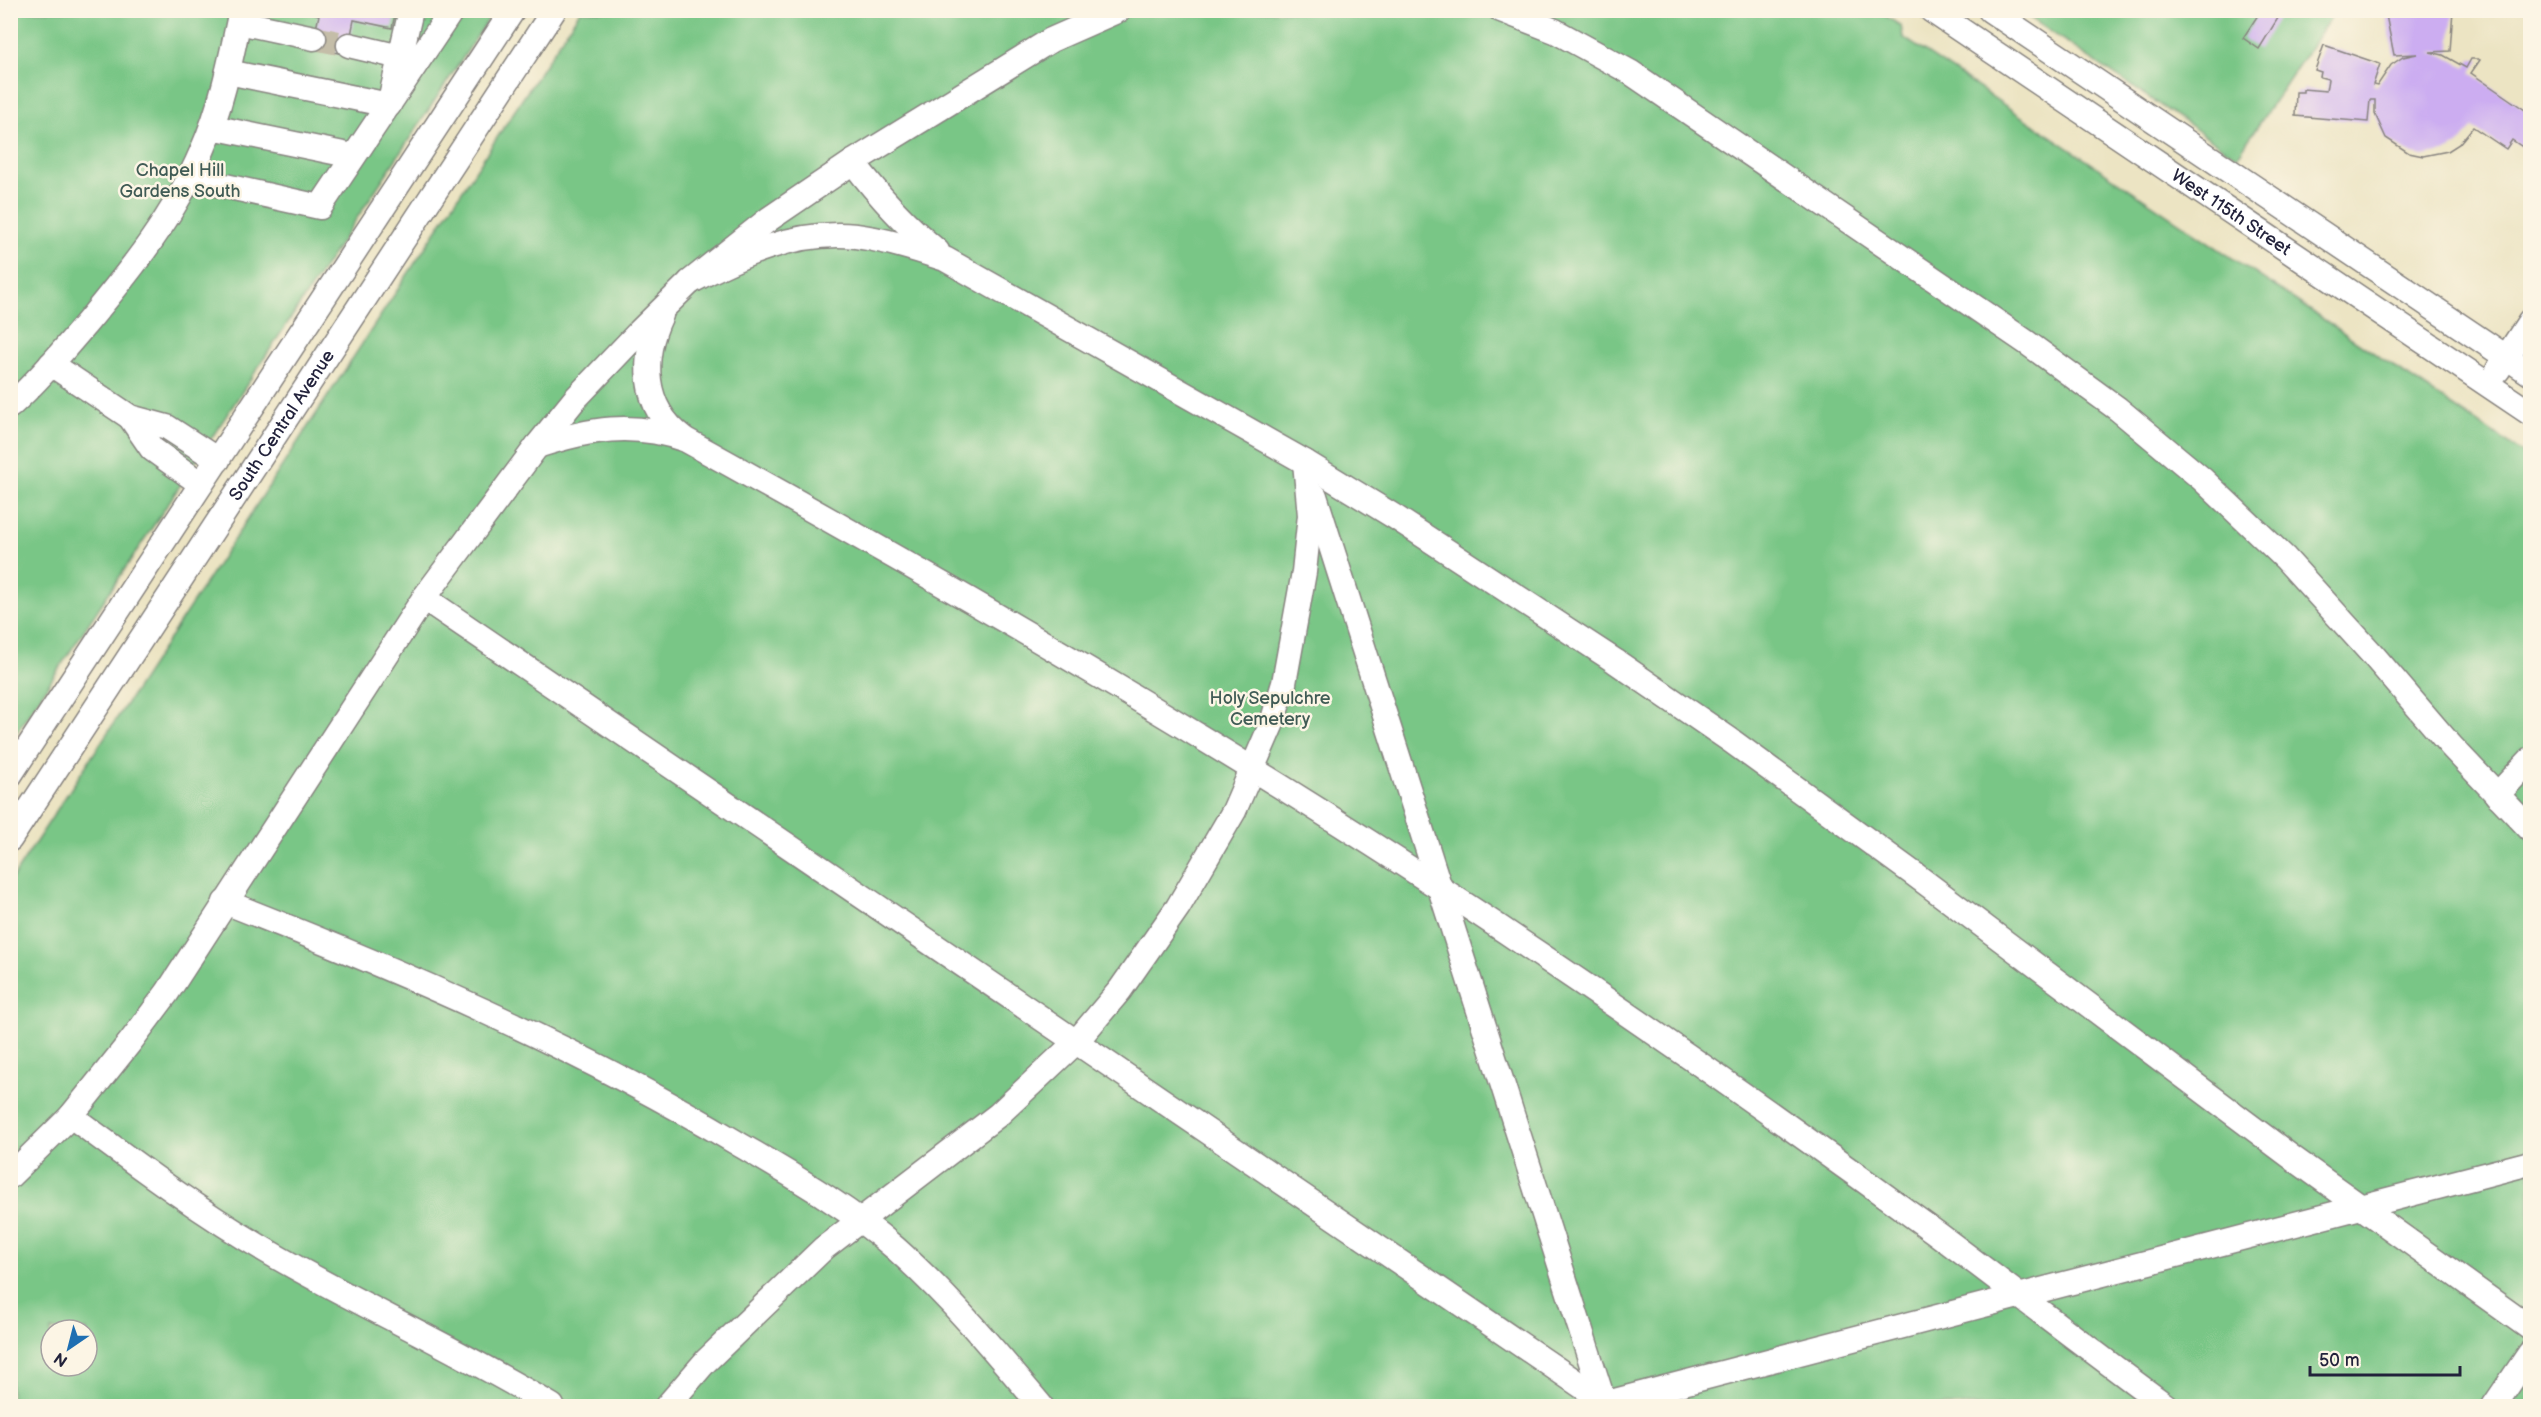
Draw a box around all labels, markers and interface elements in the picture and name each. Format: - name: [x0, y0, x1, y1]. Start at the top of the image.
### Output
- park label: Chapel Hill Gardens South: [120, 160, 240, 202]
- street label: West 115th Street: [2167, 165, 2295, 260]
- street label: South Central Avenue: [225, 346, 339, 505]
- park label: Holy Sepulchre Cemetery: [1210, 688, 1331, 730]
- north arrow: [39, 1318, 99, 1378]
- scale bar: [2310, 1339, 2460, 1377]
- text: N: [51, 1348, 72, 1370]
- text: 50 m: [2319, 1350, 2360, 1371]

